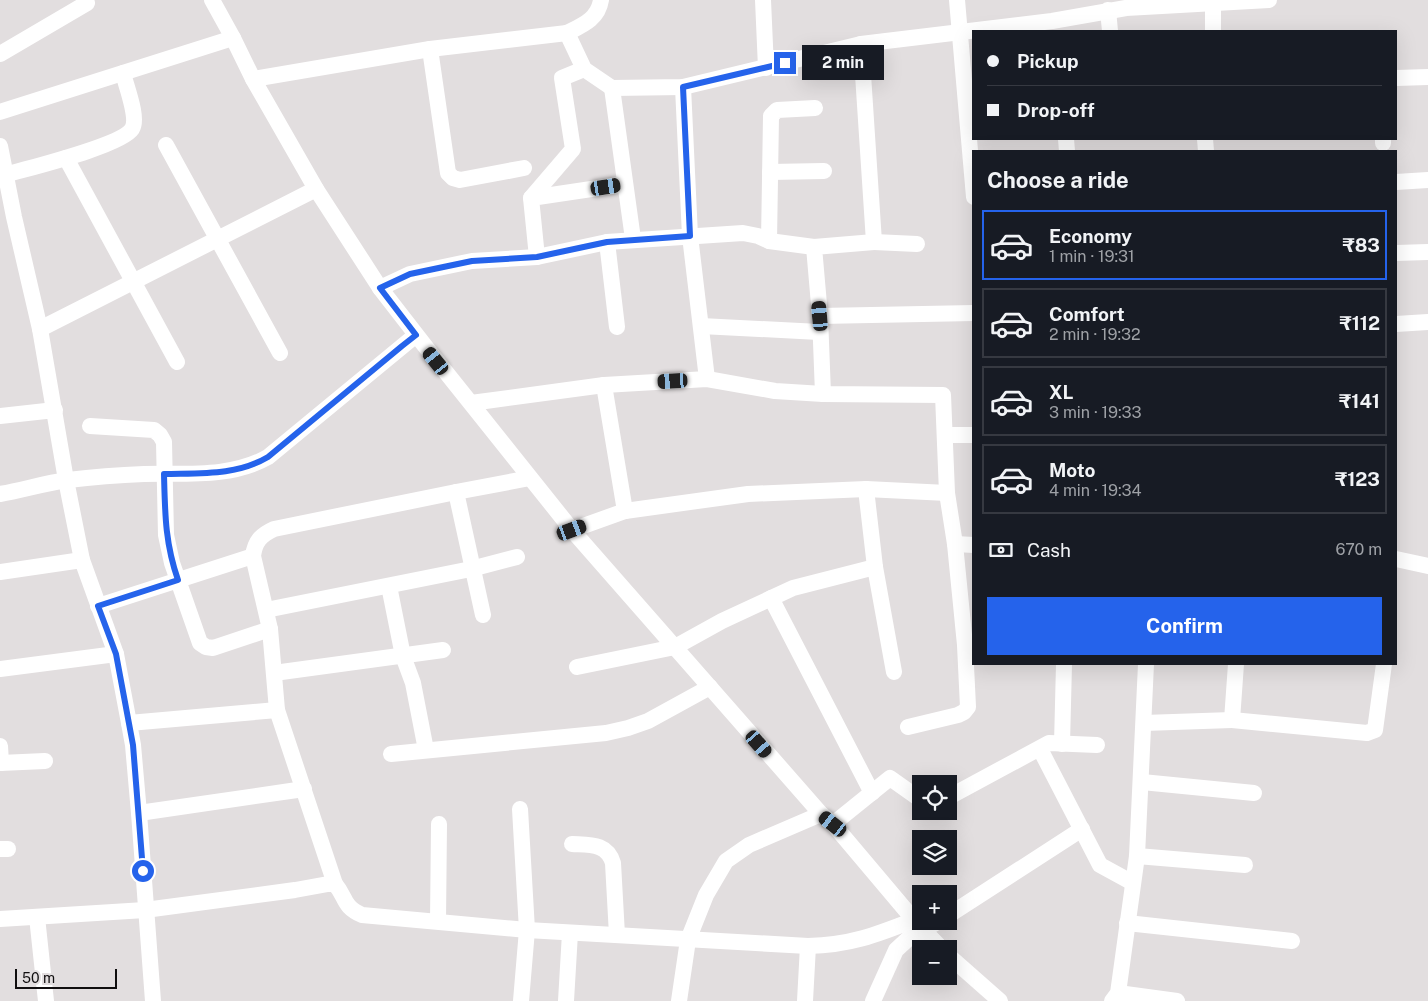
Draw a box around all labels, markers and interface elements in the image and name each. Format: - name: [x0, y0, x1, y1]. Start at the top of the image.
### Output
- callout: 2 min: [802, 46, 885, 80]
- text: Pickup: [1017, 50, 1079, 72]
- route end: [774, 52, 796, 74]
- text: 2 min: [822, 53, 864, 72]
- text: Drop-off: [1017, 99, 1094, 121]
- text: Choose a ride: [987, 167, 1129, 193]
- car: [590, 177, 621, 197]
- icon: car: [989, 223, 1034, 268]
- text: Economy: [1049, 225, 1132, 247]
- text: ₹83: [1342, 234, 1380, 256]
- text: 1 min · 19:31: [1049, 247, 1135, 266]
- car: [811, 300, 828, 332]
- icon: car: [989, 301, 1034, 346]
- text: Comfort: [1049, 303, 1125, 325]
- text: ₹112: [1339, 312, 1380, 334]
- text: 2 min · 19:32: [1049, 325, 1141, 344]
- car: [420, 345, 451, 377]
- car: [657, 373, 688, 389]
- icon: car: [989, 379, 1034, 424]
- text: XL: [1049, 381, 1074, 403]
- text: ₹141: [1339, 390, 1380, 412]
- text: 3 min · 19:33: [1049, 403, 1142, 422]
- icon: car: [989, 457, 1034, 502]
- text: Moto: [1049, 459, 1095, 481]
- text: ₹123: [1335, 468, 1380, 490]
- text: 4 min · 19:34: [1049, 481, 1142, 500]
- car: [555, 518, 588, 542]
- icon: cash: [987, 536, 1015, 564]
- text: Cash: [1027, 539, 1071, 561]
- text: 670 m: [1336, 540, 1382, 559]
- button: Confirm: [987, 597, 1382, 655]
- car: [743, 728, 774, 760]
- map controls: [912, 775, 957, 985]
- button: locate: [912, 775, 957, 820]
- car: [816, 809, 849, 839]
- button: layers: [912, 830, 957, 875]
- route start: [132, 860, 154, 882]
- button: +: [912, 885, 957, 930]
- button: −: [912, 940, 957, 985]
- scale bar: [15, 966, 118, 989]
- text: 50 m: [22, 970, 55, 986]

